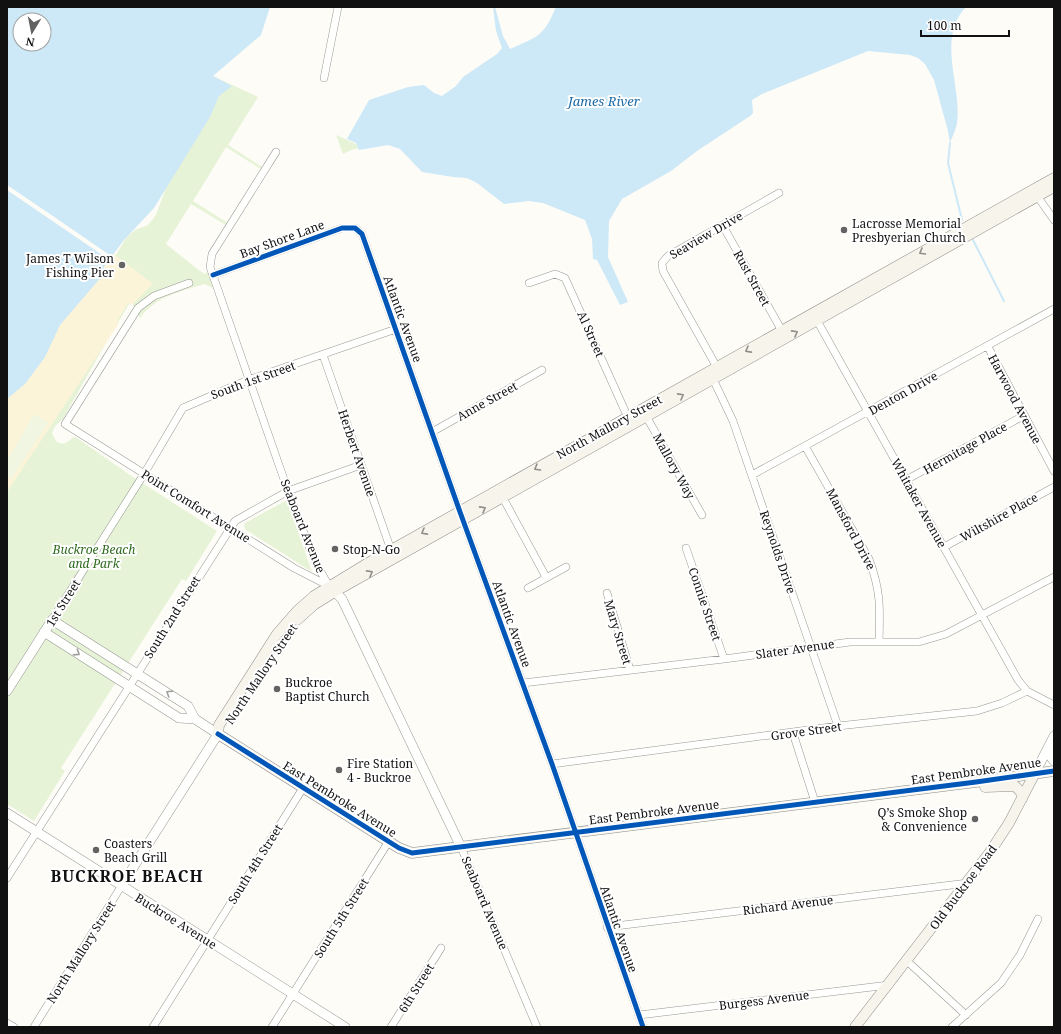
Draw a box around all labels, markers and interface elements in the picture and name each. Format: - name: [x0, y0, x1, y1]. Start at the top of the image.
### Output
- north arrow: [12, 12, 52, 52]
- scale bar: [921, 12, 1009, 38]
- text: 100 m: [927, 17, 962, 34]
- text: N: [24, 34, 36, 50]
- water label: James River: [565, 92, 641, 110]
- street label: Seaview Drive: [666, 207, 746, 263]
- place label: Lacrosse Memorial Presbyerian Church: [852, 215, 966, 246]
- street label: Bay Shore Lane: [237, 216, 327, 262]
- marker: Lacrosse Memorial Presbyerian Church: [839, 225, 849, 235]
- street label: Rust Street: [730, 247, 774, 309]
- one-way arrow: [919, 247, 926, 254]
- place label: James T Wilson Fishing Pier: [25, 250, 114, 281]
- marker: James T Wilson Fishing Pier: [117, 260, 127, 270]
- street label: Atlantic Avenue: [379, 273, 427, 365]
- street label: Al Street: [573, 308, 609, 360]
- one-way arrow: [791, 330, 798, 337]
- one-way arrow: [745, 345, 752, 352]
- street label: Harwood Avenue: [984, 351, 1046, 447]
- street label: South 1st Street: [208, 357, 298, 403]
- street label: Denton Drive: [865, 367, 941, 419]
- street label: Anne Street: [454, 377, 520, 425]
- street label: North Mallory Street: [553, 391, 665, 463]
- one-way arrow: [677, 394, 685, 401]
- street label: Herbert Avenue: [334, 407, 380, 499]
- street label: Hermitage Place: [920, 418, 1010, 478]
- street label: Mallory Way: [649, 430, 699, 502]
- street label: Whitaker Avenue: [887, 455, 951, 551]
- one-way arrow: [534, 464, 541, 471]
- street label: Point Comfort Avenue: [138, 465, 254, 547]
- street label: Seaboard Avenue: [276, 477, 330, 575]
- street label: Mansford Drive: [822, 485, 880, 573]
- street label: Wiltshire Place: [957, 489, 1041, 545]
- one-way arrow: [479, 506, 486, 513]
- street label: Reynolds Drive: [756, 508, 800, 596]
- one-way arrow: [421, 527, 428, 534]
- park label: Buckroe Beach and Park: [52, 541, 135, 572]
- place label: Stop-N-Go: [343, 541, 400, 558]
- marker: Stop-N-Go: [330, 544, 340, 554]
- street label: Connie Street: [684, 565, 726, 643]
- one-way arrow: [366, 570, 373, 577]
- street label: South 2nd Street: [140, 572, 204, 662]
- street label: 1st Street: [42, 576, 84, 630]
- street label: Atlantic Avenue: [488, 578, 536, 670]
- street label: Mary Street: [600, 597, 636, 667]
- street label: North Mallory Street: [221, 620, 301, 728]
- street label: Slater Avenue: [755, 635, 835, 663]
- one-way arrow: [73, 648, 80, 656]
- place label: Buckroe Baptist Church: [285, 674, 370, 705]
- marker: Buckroe Baptist Church: [272, 684, 282, 694]
- one-way arrow: [166, 691, 173, 698]
- street label: Grove Street: [770, 718, 842, 744]
- street label: East Pembroke Avenue: [910, 753, 1042, 789]
- place label: Fire Station 4 - Buckroe: [347, 755, 414, 786]
- street label: East Pembroke Avenue: [280, 757, 400, 841]
- marker: Fire Station 4 - Buckroe: [334, 765, 344, 775]
- street label: East Pembroke Avenue: [588, 796, 720, 828]
- place label: Q’s Smoke Shop & Convenience: [878, 804, 967, 835]
- marker: Q’s Smoke Shop & Convenience: [970, 814, 980, 824]
- street label: South 4th Street: [224, 821, 286, 907]
- place label: Coasters Beach Grill: [104, 835, 167, 866]
- street label: Old Buckroe Road: [925, 840, 1001, 933]
- marker: Coasters Beach Grill: [91, 845, 101, 855]
- street label: Seaboard Avenue: [458, 854, 512, 952]
- district label: BUCKROE BEACH: [50, 865, 204, 887]
- street label: South 5th Street: [310, 875, 372, 961]
- street label: Atlantic Avenue: [596, 883, 642, 975]
- street label: Buckroe Avenue: [132, 889, 220, 953]
- street label: Richard Avenue: [742, 891, 834, 919]
- street label: North Mallory Street: [43, 897, 119, 1007]
- street label: 6th Street: [394, 960, 438, 1016]
- street label: Burgess Avenue: [718, 986, 810, 1014]

